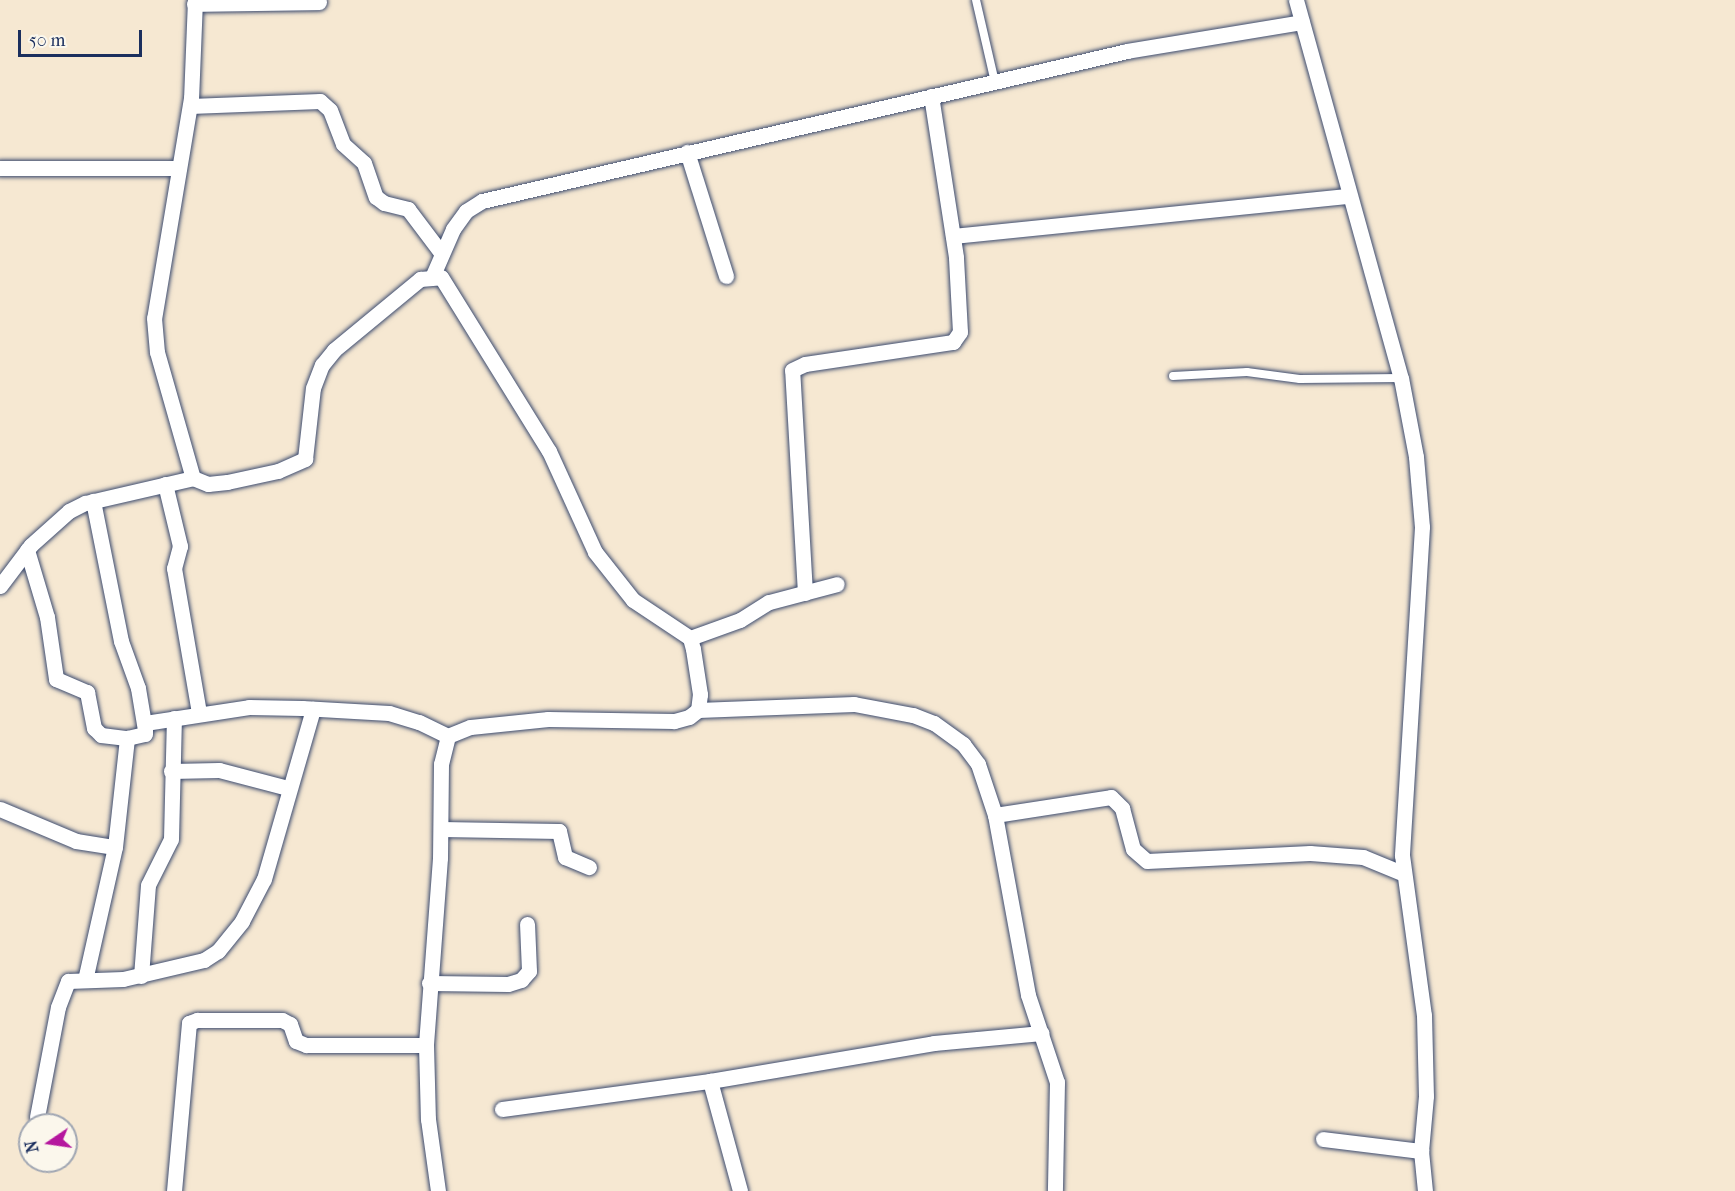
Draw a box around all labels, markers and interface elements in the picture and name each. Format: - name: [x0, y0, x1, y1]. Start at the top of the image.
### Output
- scale bar: [21, 18, 146, 56]
- text: 50 m: [29, 30, 65, 51]
- north arrow: [18, 1113, 78, 1173]
- text: N: [21, 1139, 43, 1155]

